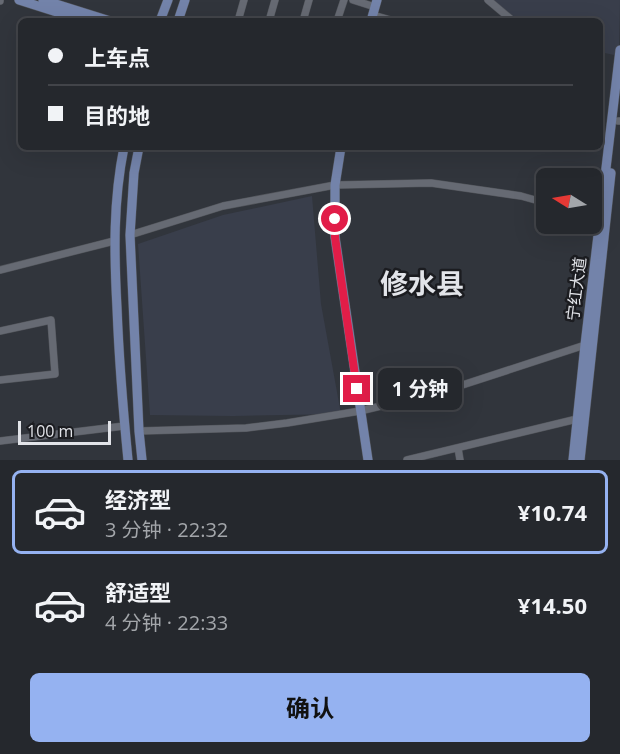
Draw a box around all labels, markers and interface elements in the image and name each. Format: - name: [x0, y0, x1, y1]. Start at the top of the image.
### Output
- text: 上车点: [84, 42, 150, 72]
- text: 目的地: [84, 100, 150, 130]
- north arrow: [536, 168, 602, 234]
- map controls: [536, 168, 602, 234]
- route start: [321, 205, 348, 232]
- street label: 宁红大道: [561, 256, 591, 322]
- district label: 修水县: [380, 264, 464, 302]
- callout: 1 分钟: [378, 368, 462, 410]
- route end: [343, 375, 370, 402]
- text: 1 分钟: [392, 375, 448, 402]
- scale bar: [18, 418, 111, 446]
- text: 100 m: [27, 420, 73, 442]
- text: 经济型: [105, 484, 171, 514]
- icon: car: [33, 485, 87, 539]
- text: ¥10.74: [518, 497, 587, 527]
- text: 3 分钟 · 22:32: [105, 516, 228, 543]
- text: 舒适型: [105, 577, 171, 607]
- icon: car: [33, 578, 87, 632]
- text: ¥14.50: [518, 590, 587, 620]
- text: 4 分钟 · 22:33: [105, 609, 228, 636]
- button: 确认: [30, 673, 590, 742]

